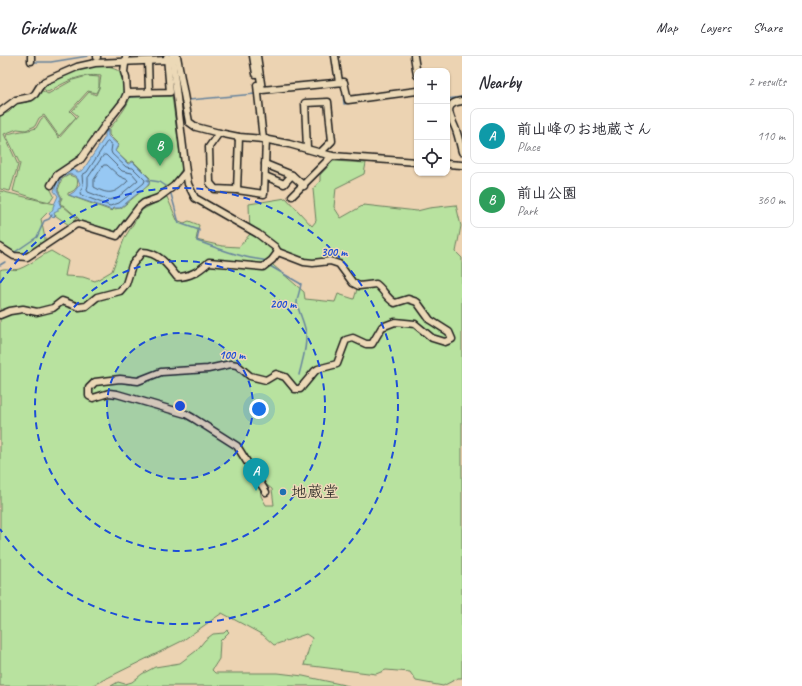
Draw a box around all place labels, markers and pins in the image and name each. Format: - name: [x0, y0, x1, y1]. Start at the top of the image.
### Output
- pin: B: [147, 133, 173, 166]
- centre of rings: [173, 399, 187, 413]
- pin: A: [243, 458, 269, 491]
- place label: 地蔵堂: [291, 482, 339, 502]
- marker: 地蔵堂: [278, 487, 288, 497]

